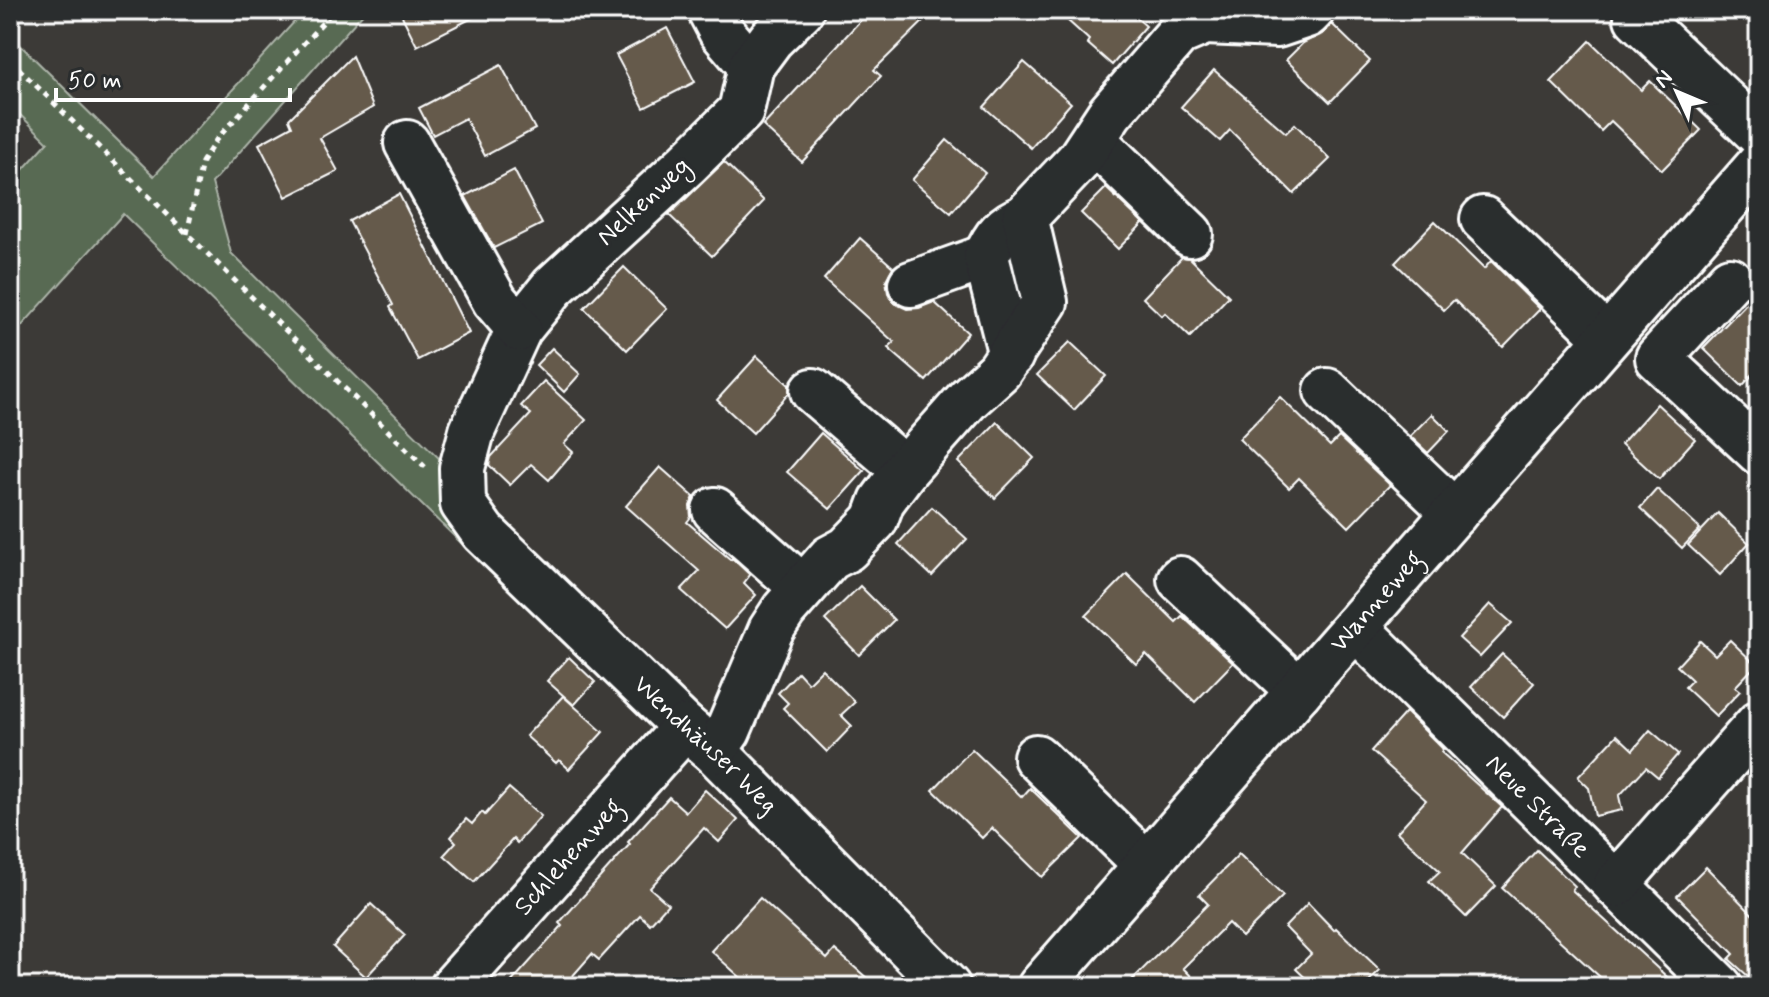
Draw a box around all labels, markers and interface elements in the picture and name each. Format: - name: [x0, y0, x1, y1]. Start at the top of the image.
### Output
- scale bar: [56, 52, 290, 102]
- north arrow: [1637, 52, 1717, 132]
- text: N: [1649, 64, 1679, 94]
- text: 50 m: [68, 66, 122, 97]
- street label: Nelkenweg: [590, 150, 699, 255]
- street label: Wanneweg: [1323, 543, 1433, 660]
- street label: Wendhäuser Weg: [625, 669, 785, 822]
- street label: Neue Straße: [1477, 747, 1597, 866]
- street label: Schlehenweg: [507, 791, 633, 923]

